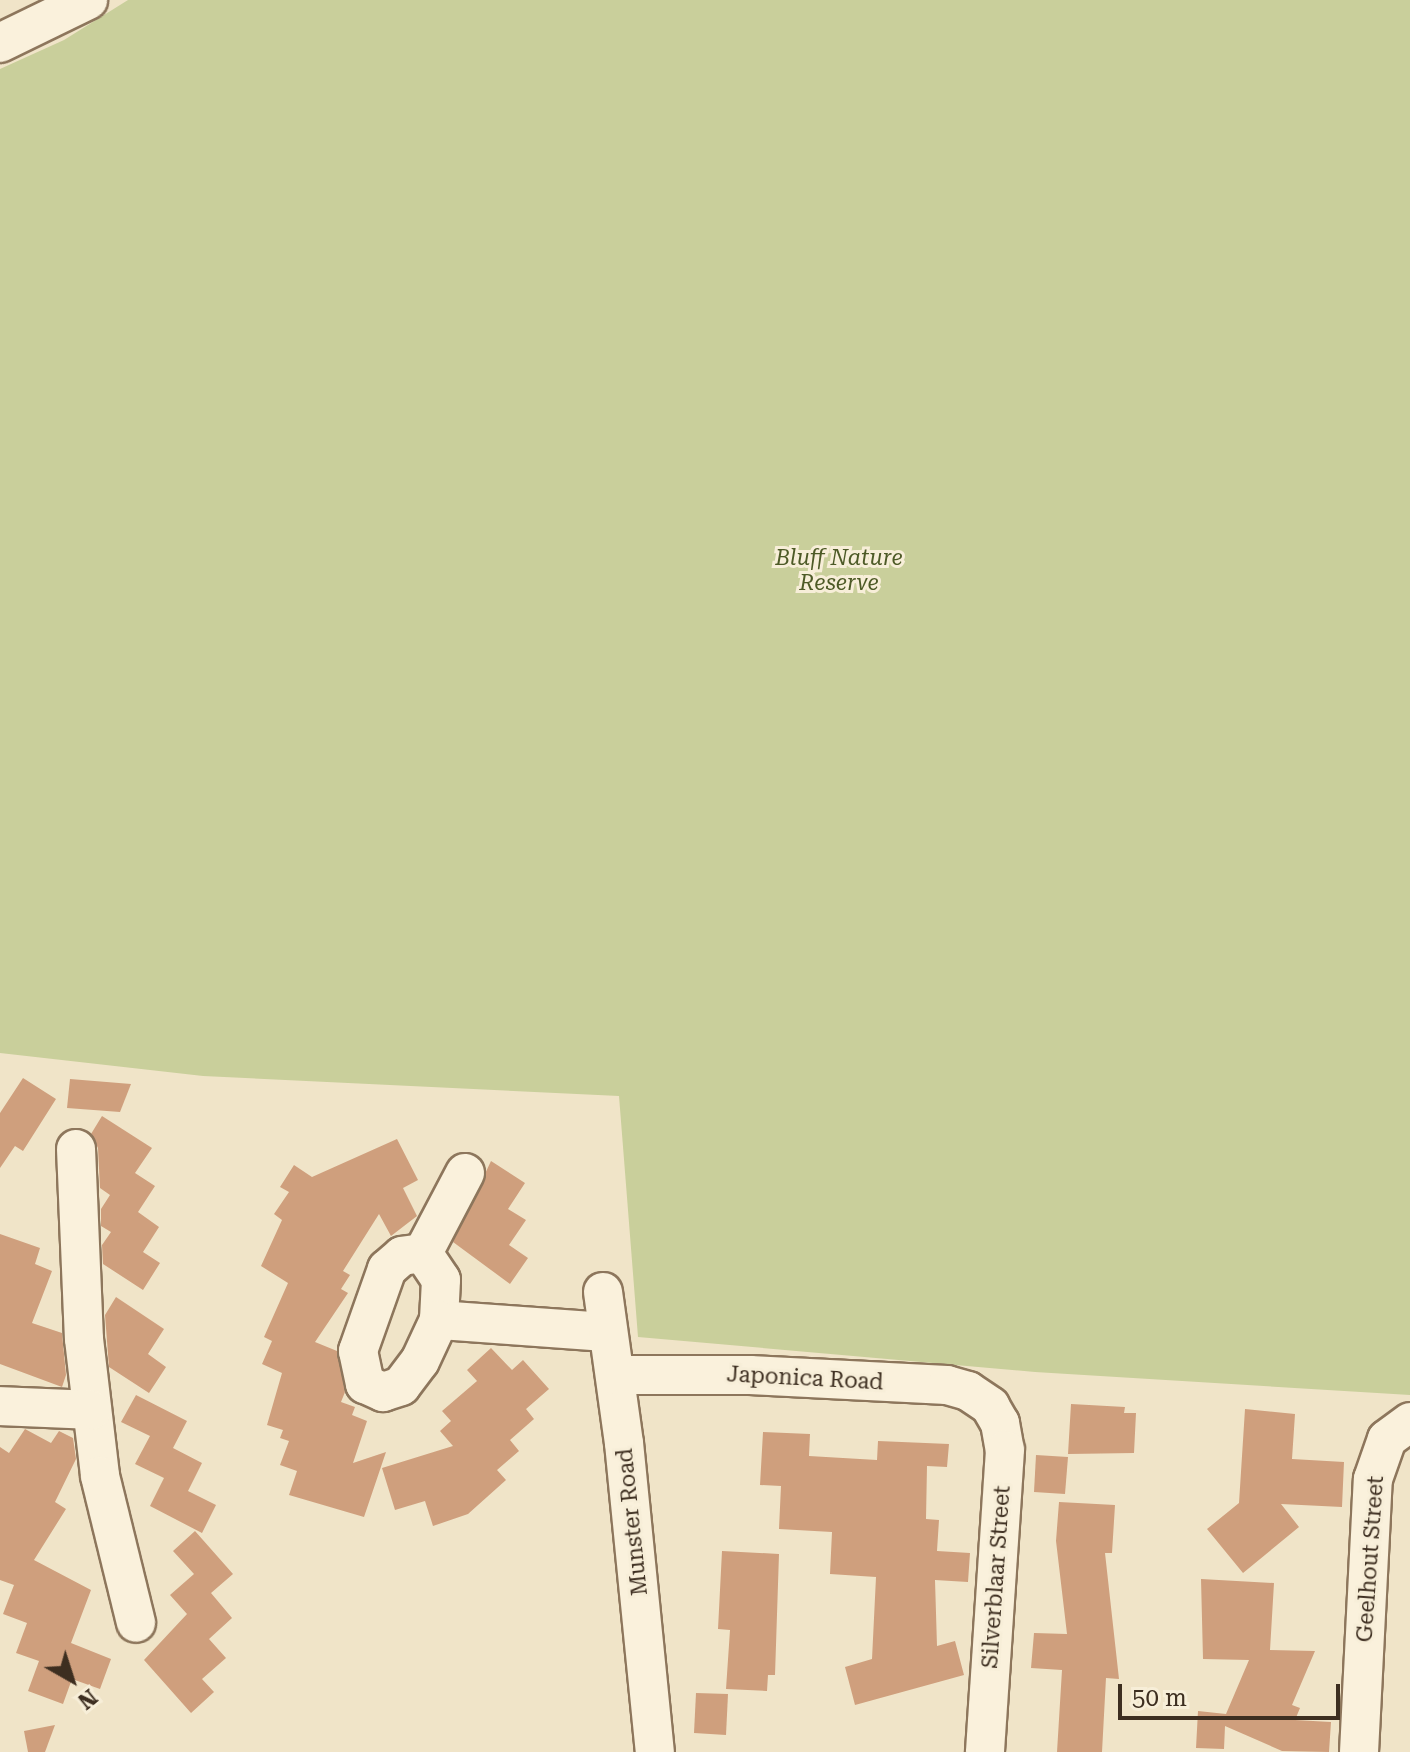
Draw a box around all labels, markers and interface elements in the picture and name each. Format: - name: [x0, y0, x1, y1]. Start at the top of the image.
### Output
- park label: Bluff Nature Reserve: [775, 544, 903, 596]
- street label: Japonica Road: [726, 1361, 884, 1395]
- street label: Munster Road: [611, 1447, 653, 1597]
- street label: Geelhout Street: [1351, 1475, 1389, 1643]
- street label: Silverblaar Street: [976, 1485, 1016, 1669]
- north arrow: [32, 1640, 112, 1720]
- scale bar: [1122, 1668, 1344, 1718]
- text: N: [73, 1684, 102, 1714]
- text: 50 m: [1132, 1684, 1187, 1712]

